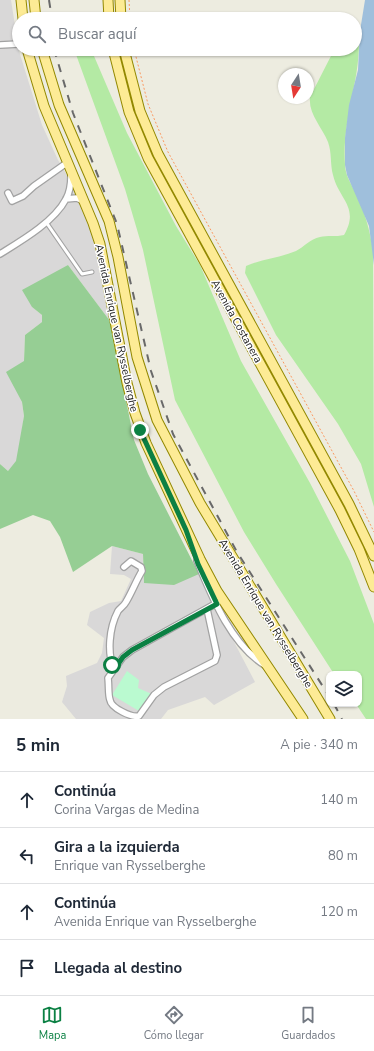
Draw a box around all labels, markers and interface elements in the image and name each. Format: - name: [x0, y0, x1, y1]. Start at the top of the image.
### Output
- search box: [12, 12, 362, 56]
- icon: search: [26, 23, 48, 45]
- text: Buscar aquí: [58, 24, 136, 44]
- north arrow: [278, 68, 314, 104]
- street label: Avenida Enrique van Rysselberghe: [91, 243, 142, 414]
- street label: Avenida Costanera: [207, 277, 266, 366]
- route end: [131, 421, 149, 439]
- street label: Avenida Enrique van Rysselberghe: [215, 536, 316, 691]
- route start: [103, 656, 121, 674]
- map controls: [326, 671, 362, 707]
- button: layers: [326, 671, 362, 707]
- text: 5 min: [16, 734, 60, 757]
- text: A pie · 340 m: [280, 736, 358, 754]
- text: Continúa: [54, 781, 116, 801]
- icon: ahead: [16, 789, 38, 811]
- text: 140 m: [320, 791, 358, 809]
- text: Corina Vargas de Medina: [54, 801, 199, 819]
- text: Gira a la izquierda: [54, 837, 180, 857]
- icon: left: [16, 845, 38, 867]
- text: 80 m: [328, 847, 358, 865]
- text: Enrique van Rysselberghe: [54, 857, 205, 875]
- text: Continúa: [54, 893, 116, 913]
- icon: ahead: [16, 901, 38, 923]
- text: 120 m: [320, 903, 358, 921]
- text: Avenida Enrique van Rysselberghe: [54, 913, 256, 931]
- icon: arrive: [16, 957, 38, 979]
- text: Llegada al destino: [54, 958, 182, 978]
- tab: Mapa: [39, 1004, 66, 1043]
- tab: Cómo llegar: [144, 1004, 204, 1043]
- tab: Guardados: [281, 1004, 335, 1043]

